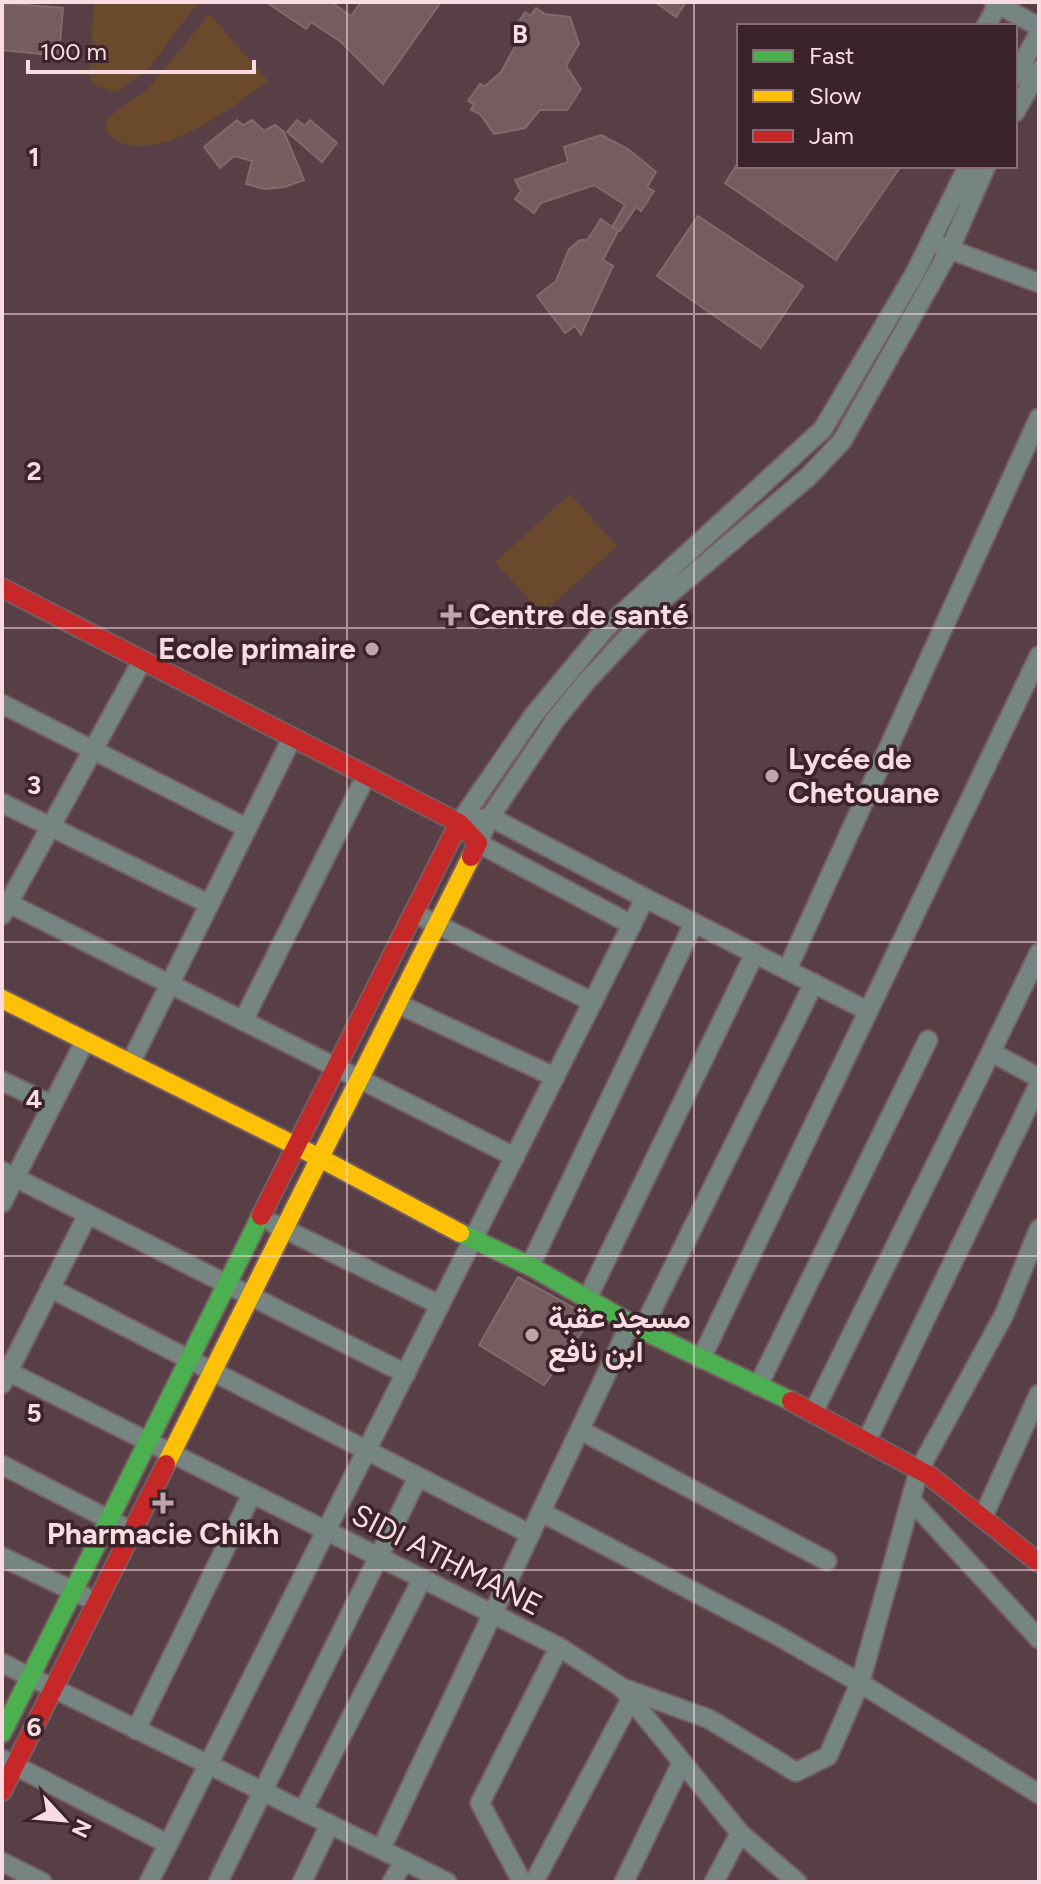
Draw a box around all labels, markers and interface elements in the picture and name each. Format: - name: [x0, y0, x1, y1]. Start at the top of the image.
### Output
- text: B: [512, 18, 528, 50]
- scale bar: [28, 24, 254, 74]
- legend: [737, 24, 1017, 168]
- text: 100 m: [40, 37, 107, 66]
- text: Fast: [809, 41, 854, 70]
- text: Slow: [809, 81, 862, 110]
- text: Jam: [809, 121, 854, 150]
- text: 1: [29, 141, 39, 173]
- text: 2: [26, 455, 42, 487]
- place label: Centre de santé: [469, 596, 689, 633]
- marker: Centre de santé: [440, 604, 462, 626]
- place label: Ecole primaire: [158, 630, 356, 667]
- marker: Ecole primaire: [363, 640, 381, 658]
- place label: Lycée de Chetouane: [788, 740, 940, 811]
- marker: Lycée de Chetouane: [763, 767, 781, 785]
- text: 3: [27, 769, 41, 801]
- text: 4: [26, 1083, 42, 1115]
- place label: مسجد عقبة ابن نافع: [548, 1299, 691, 1372]
- marker: مسجد عقبة ابن نافع: [523, 1326, 541, 1344]
- text: 5: [26, 1397, 42, 1429]
- marker: Pharmacie Chikh: [154, 1494, 172, 1512]
- street label: SIDI ATHMANE: [346, 1496, 548, 1623]
- place label: Pharmacie Chikh: [47, 1515, 279, 1552]
- text: 6: [26, 1711, 42, 1743]
- north arrow: [24, 1780, 104, 1860]
- text: N: [66, 1815, 97, 1842]

